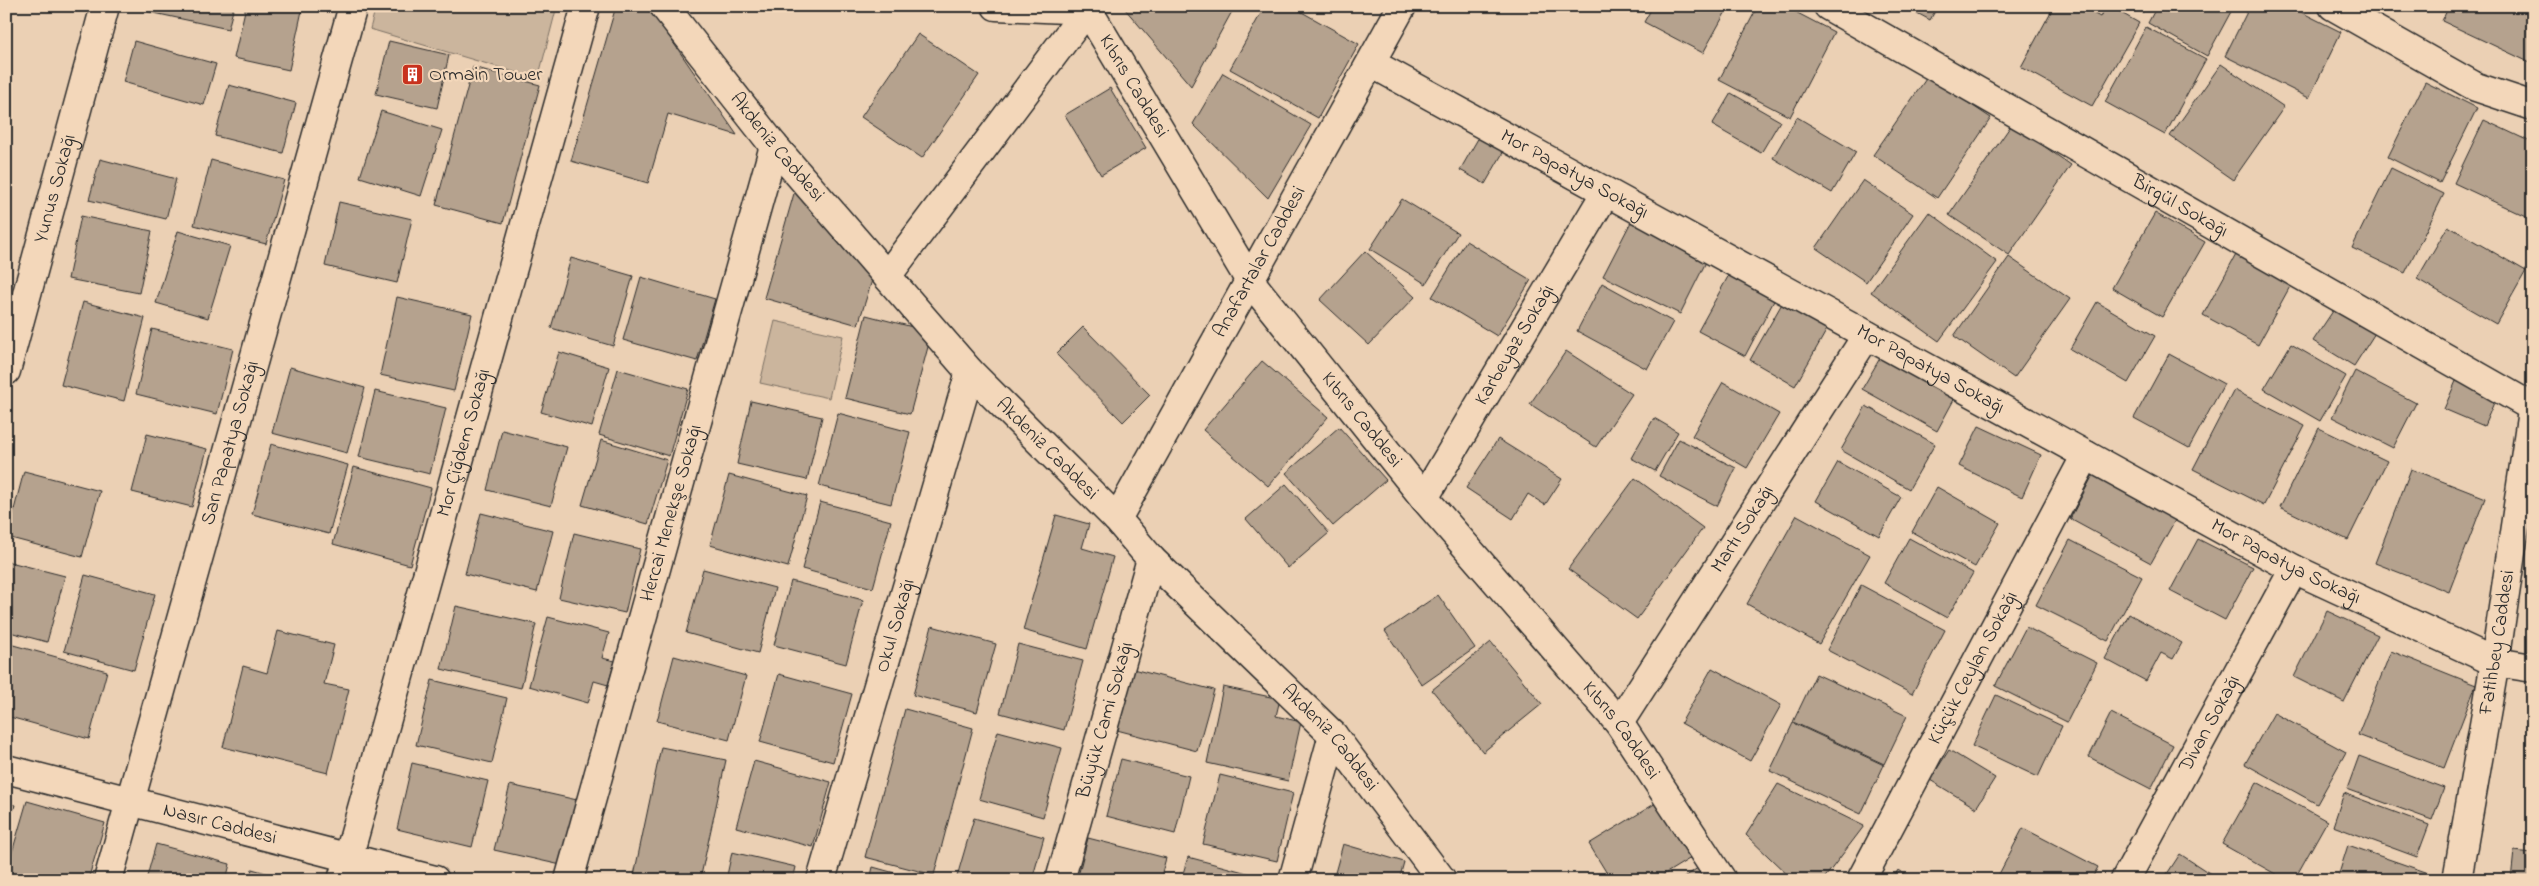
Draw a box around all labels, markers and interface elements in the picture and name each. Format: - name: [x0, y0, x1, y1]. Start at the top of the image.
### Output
- street label: Kıbrıs Caddesi: [1091, 29, 1176, 144]
- place label: Ormain Tower: [429, 61, 543, 90]
- building icon: Ormain Tower: [401, 63, 425, 87]
- street label: Akdeniz Caddesi: [723, 86, 831, 209]
- street label: Mor Papatya Sokağı: [1495, 122, 1654, 227]
- street label: Yunus Sokağı: [27, 131, 84, 246]
- street label: Birgül Sokağı: [2125, 167, 2234, 246]
- street label: Anafartalar Caddesi: [1206, 181, 1314, 343]
- street label: Karbeyaz Sokağı: [1468, 279, 1562, 411]
- street label: Mor Papatya Sokağı: [1851, 317, 2010, 422]
- street label: Sarı Papatya Sokağı: [194, 357, 267, 529]
- street label: Mor Çiğdem Sokağı: [430, 365, 499, 520]
- street label: Kıbrıs Caddesi: [1314, 366, 1409, 474]
- street label: Akdeniz Caddesi: [989, 391, 1105, 507]
- street label: Hercai Menekşe Sokağı: [633, 421, 710, 605]
- street label: Martı Sokağı: [1704, 480, 1782, 579]
- street label: Mor Papatya Sokağı: [2205, 511, 2365, 612]
- street label: Fatihbey Caddesi: [2471, 568, 2523, 718]
- street label: Okul Sokağı: [868, 575, 923, 676]
- street label: Küçük Ceylan Sokağı: [1921, 586, 2026, 750]
- street label: Büyük Cami Sokağı: [1069, 638, 1141, 803]
- street label: Divan Sokağı: [2171, 670, 2248, 778]
- street label: Kıbrıs Caddesi: [1575, 675, 1667, 786]
- street label: Akdeniz Caddesi: [1274, 678, 1385, 798]
- street label: Nasır Caddesi: [160, 796, 280, 853]

